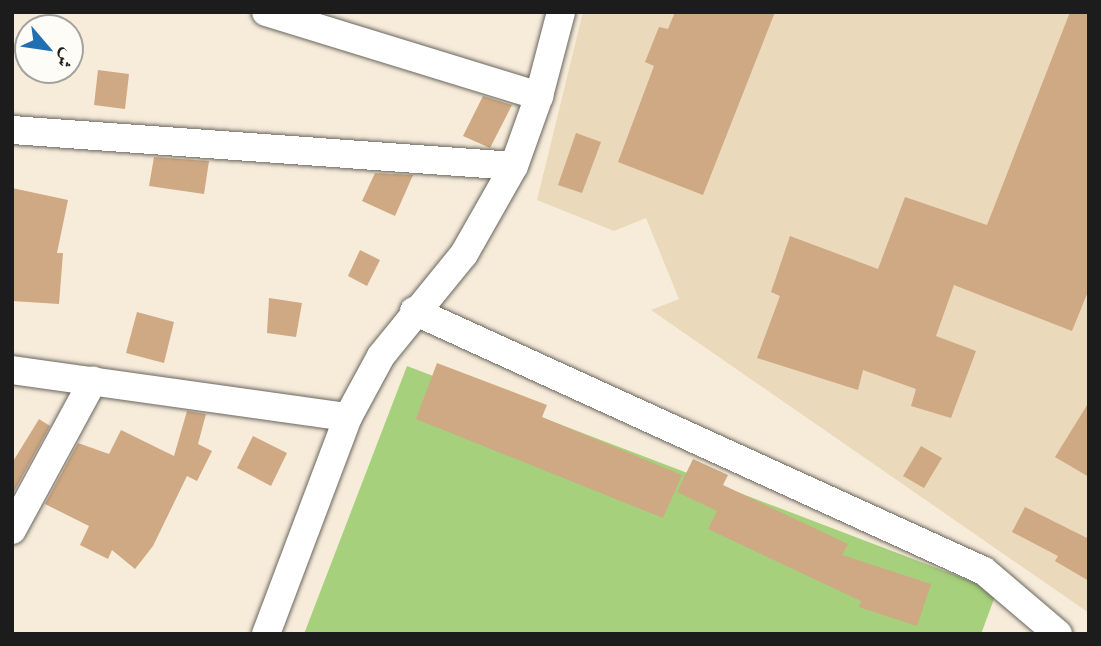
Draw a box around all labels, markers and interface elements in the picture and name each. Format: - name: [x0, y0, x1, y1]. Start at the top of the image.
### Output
- north arrow: [14, 14, 84, 84]
- text: ش: [51, 44, 81, 72]

